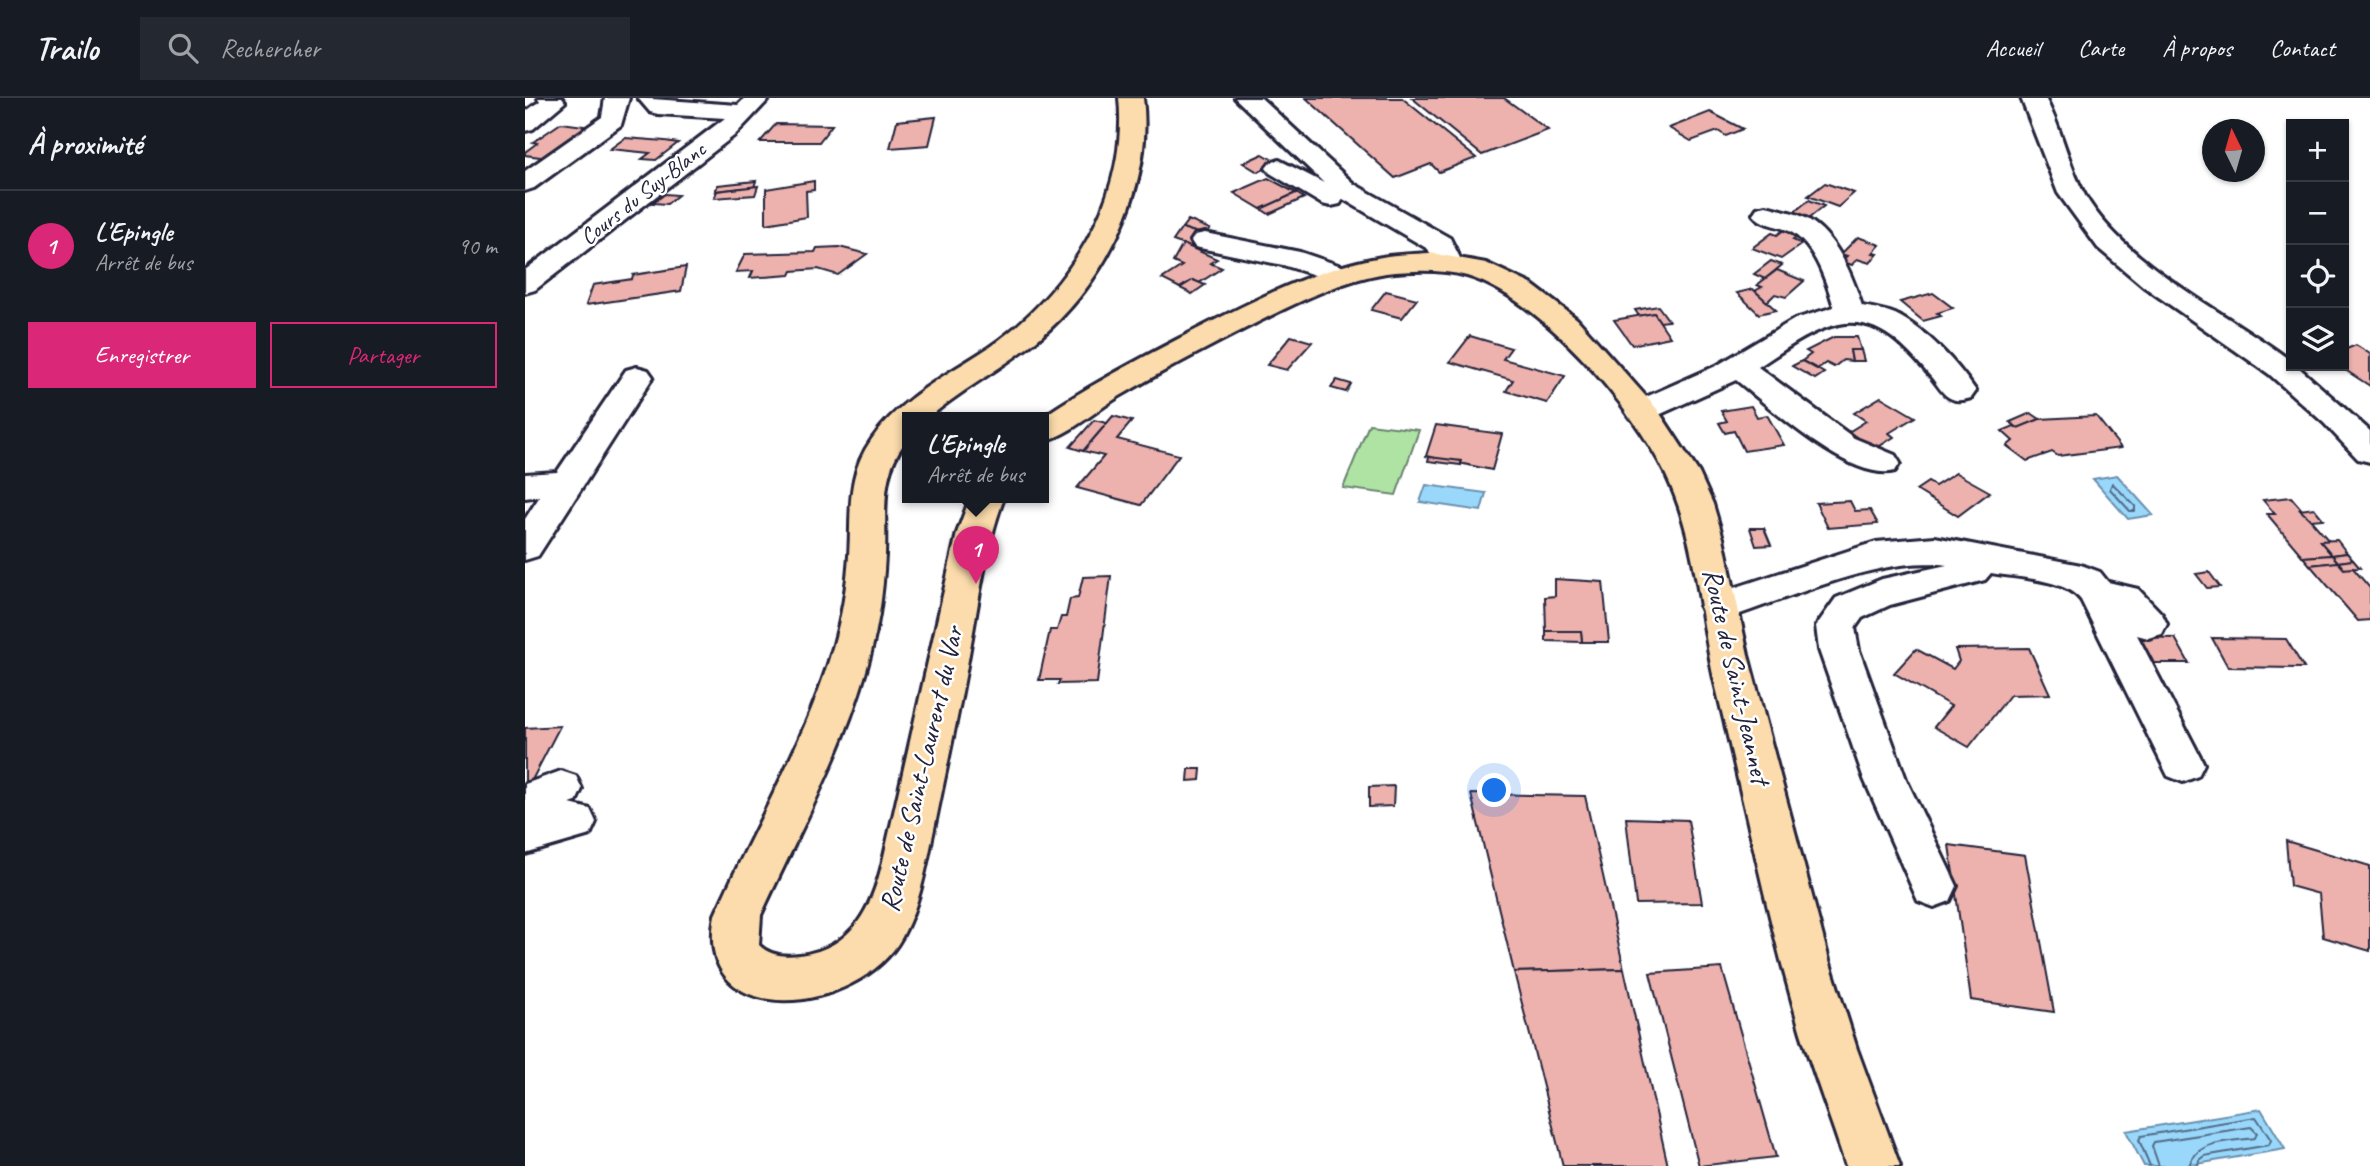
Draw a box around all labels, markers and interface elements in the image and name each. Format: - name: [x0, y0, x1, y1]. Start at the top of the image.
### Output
- search box: [140, 17, 630, 80]
- text: Trailo: [35, 27, 98, 69]
- icon: search: [164, 29, 202, 67]
- text: Rechercher: [220, 32, 320, 65]
- text: Accueil: [1986, 33, 2040, 63]
- text: Carte: [2078, 33, 2124, 63]
- text: À propos: [2162, 33, 2232, 63]
- text: Contact: [2270, 33, 2335, 63]
- north arrow: [2202, 119, 2265, 182]
- map controls: [2286, 119, 2349, 371]
- button: +: [2286, 119, 2349, 182]
- text: À proximité: [28, 125, 142, 163]
- street label: Cours du Suy-Blanc: [574, 134, 713, 251]
- button: −: [2286, 182, 2349, 245]
- text: L'Epingle: [95, 215, 173, 248]
- text: 1: [46, 232, 56, 261]
- text: 90 m: [458, 232, 497, 261]
- button: locate: [2286, 245, 2349, 308]
- text: Arrêt de bus: [95, 248, 192, 277]
- button: layers: [2286, 308, 2349, 371]
- button: Enregistrer: [28, 322, 256, 388]
- button: Partager: [270, 322, 497, 388]
- popup: [902, 412, 1049, 503]
- text: L'Epingle: [927, 427, 1005, 460]
- text: Arrêt de bus: [927, 460, 1024, 489]
- pin: 1: [953, 526, 999, 584]
- street label: Route de Saint-Jeannet: [1695, 565, 1780, 791]
- street label: Route de Saint-Laurent du Var: [871, 621, 971, 915]
- your location: [1477, 773, 1511, 807]

